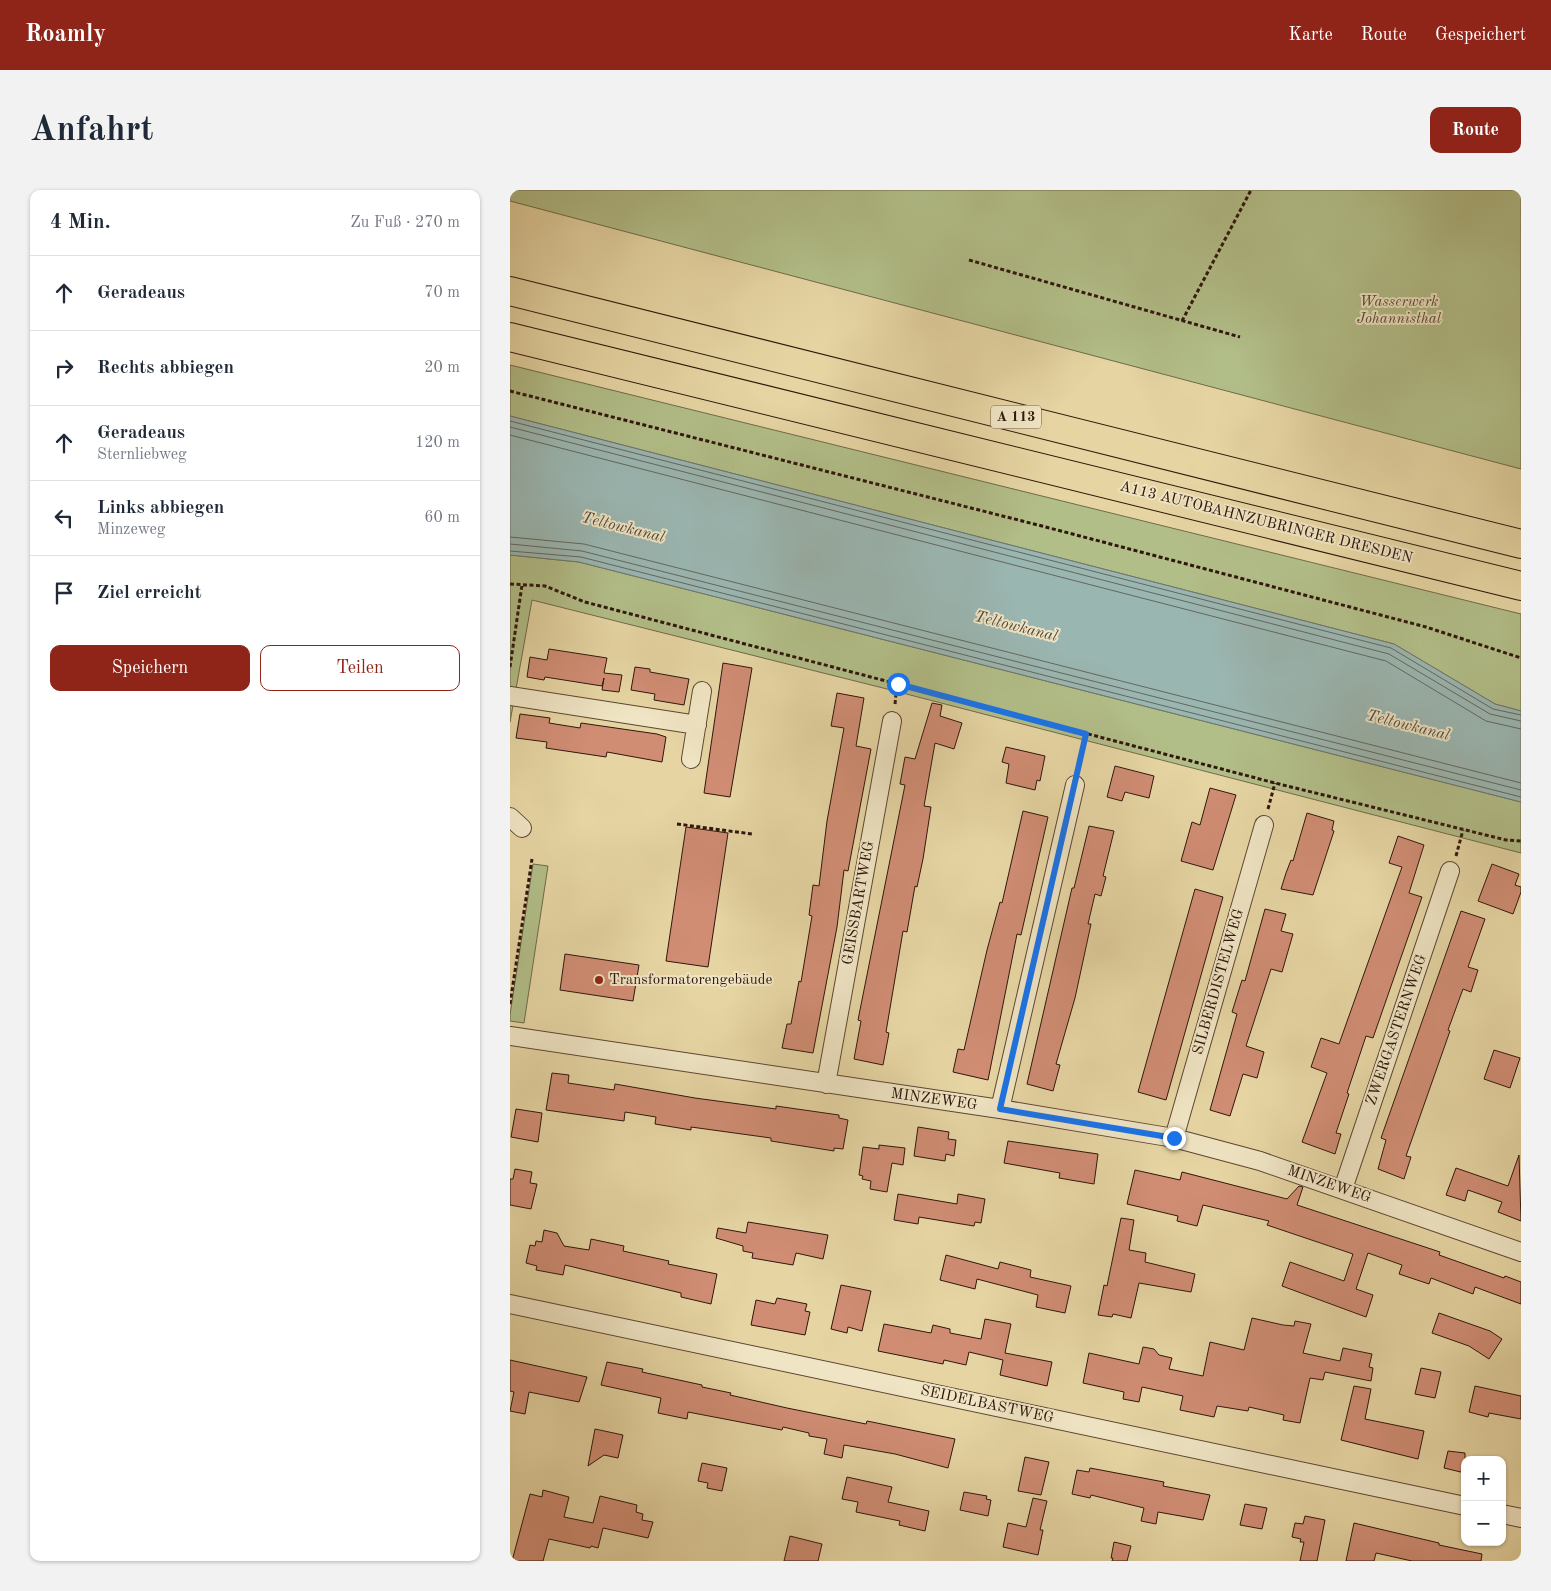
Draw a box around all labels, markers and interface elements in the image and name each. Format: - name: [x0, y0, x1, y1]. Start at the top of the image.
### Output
- text: Roamly: [25, 23, 106, 47]
- text: Karte: [1288, 26, 1333, 44]
- text: Route: [1361, 26, 1407, 44]
- text: Gespeichert: [1435, 26, 1526, 44]
- button: Route: [1430, 107, 1521, 153]
- text: Anfahrt: [30, 113, 153, 148]
- text: 4 Min.: [50, 212, 111, 233]
- text: Zu Fuß · 270 m: [350, 215, 460, 231]
- icon: ahead: [50, 279, 78, 307]
- text: Geradeaus: [97, 284, 185, 303]
- text: 70 m: [424, 285, 460, 301]
- park label: Wasserwerk Johannisthal: [1357, 295, 1442, 327]
- icon: right: [50, 354, 78, 382]
- text: Rechts abbiegen: [97, 359, 234, 378]
- text: 20 m: [424, 360, 460, 376]
- road number: A 113: [991, 406, 1041, 428]
- text: Geradeaus: [97, 424, 185, 443]
- icon: ahead: [50, 429, 78, 457]
- text: 120 m: [415, 435, 460, 451]
- text: Sternliebweg: [97, 447, 187, 463]
- street label: A113 AUTOBAHNZUBRINGER DRESDEN: [1118, 479, 1414, 567]
- text: Links abbiegen: [97, 499, 224, 518]
- icon: left: [50, 504, 78, 532]
- text: 60 m: [424, 510, 460, 526]
- water label: Teltowkanal: [580, 510, 667, 546]
- text: Minzeweg: [97, 522, 165, 538]
- icon: arrive: [50, 579, 78, 607]
- text: Ziel erreicht: [97, 584, 202, 603]
- water label: Teltowkanal: [973, 609, 1060, 645]
- button: Speichern: [50, 645, 250, 691]
- button: Teilen: [260, 645, 460, 691]
- route start: [887, 673, 910, 696]
- water label: Teltowkanal: [1365, 708, 1452, 744]
- street label: GEISSBARTWEG: [841, 840, 877, 966]
- street label: SILBERDISTELWEG: [1191, 907, 1247, 1057]
- street label: ZWERGASTERNWEG: [1364, 952, 1430, 1107]
- place label: Transformatorengebäude: [609, 973, 773, 988]
- marker: Transformatorengebäude: [593, 974, 605, 986]
- street label: MINZEWEG: [890, 1086, 978, 1114]
- route end: [1163, 1127, 1186, 1150]
- street label: MINZEWEG: [1285, 1164, 1373, 1206]
- street label: SEIDELBASTWEG: [919, 1384, 1055, 1427]
- map controls: [1461, 1456, 1506, 1546]
- button: +: [1461, 1456, 1506, 1501]
- button: −: [1461, 1501, 1506, 1546]

